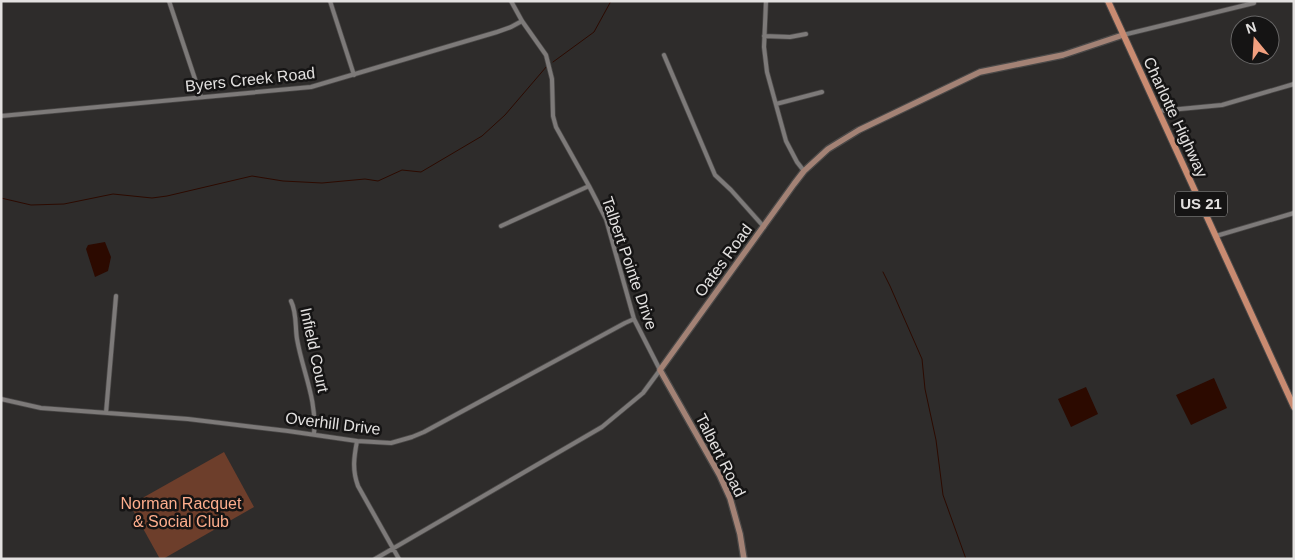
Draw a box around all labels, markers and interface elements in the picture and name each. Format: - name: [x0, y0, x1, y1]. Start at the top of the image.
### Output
- north arrow: [1230, 15, 1280, 65]
- text: N: [1244, 18, 1258, 37]
- street label: Charlotte Highway: [1140, 54, 1211, 180]
- street label: Byers Creek Road: [184, 64, 316, 95]
- road number: US 21: [1175, 192, 1227, 216]
- street label: Talbert Pointe Drive: [599, 194, 660, 332]
- street label: Oates Road: [691, 221, 755, 300]
- street label: Infield Court: [297, 306, 332, 395]
- street label: Overhill Drive: [284, 409, 382, 438]
- street label: Talbert Road: [692, 411, 749, 500]
- park label: Norman Racquet & Social Club: [121, 495, 242, 530]

